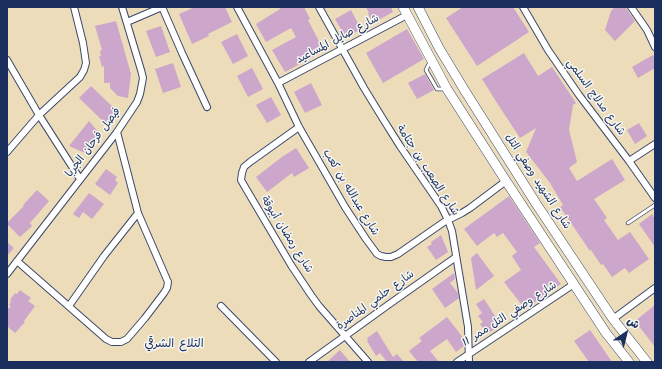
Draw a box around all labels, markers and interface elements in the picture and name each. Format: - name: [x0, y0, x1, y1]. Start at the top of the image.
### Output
- street label: شارع صايل المساعيد: [294, 13, 382, 67]
- street label: شارع مدلاج السلمي: [563, 57, 627, 139]
- street label: فيصل فرحان الجربا: [64, 106, 124, 180]
- street label: شارع الصعب بن جثامة: [393, 123, 461, 219]
- street label: شارع الشهيد وصفي التل: [501, 132, 573, 232]
- street label: شارع عبدالله بن كعب: [319, 147, 381, 239]
- street label: شارع رمضان أبيوقة: [257, 194, 315, 276]
- street label: شارع حلمي المناصرة: [335, 268, 417, 334]
- street label: شارع وصفي التل ممر 11: [460, 280, 560, 350]
- text: ش: [623, 312, 643, 334]
- north arrow: [606, 313, 646, 353]
- district label: التلاع الشرقي: [144, 338, 204, 352]

